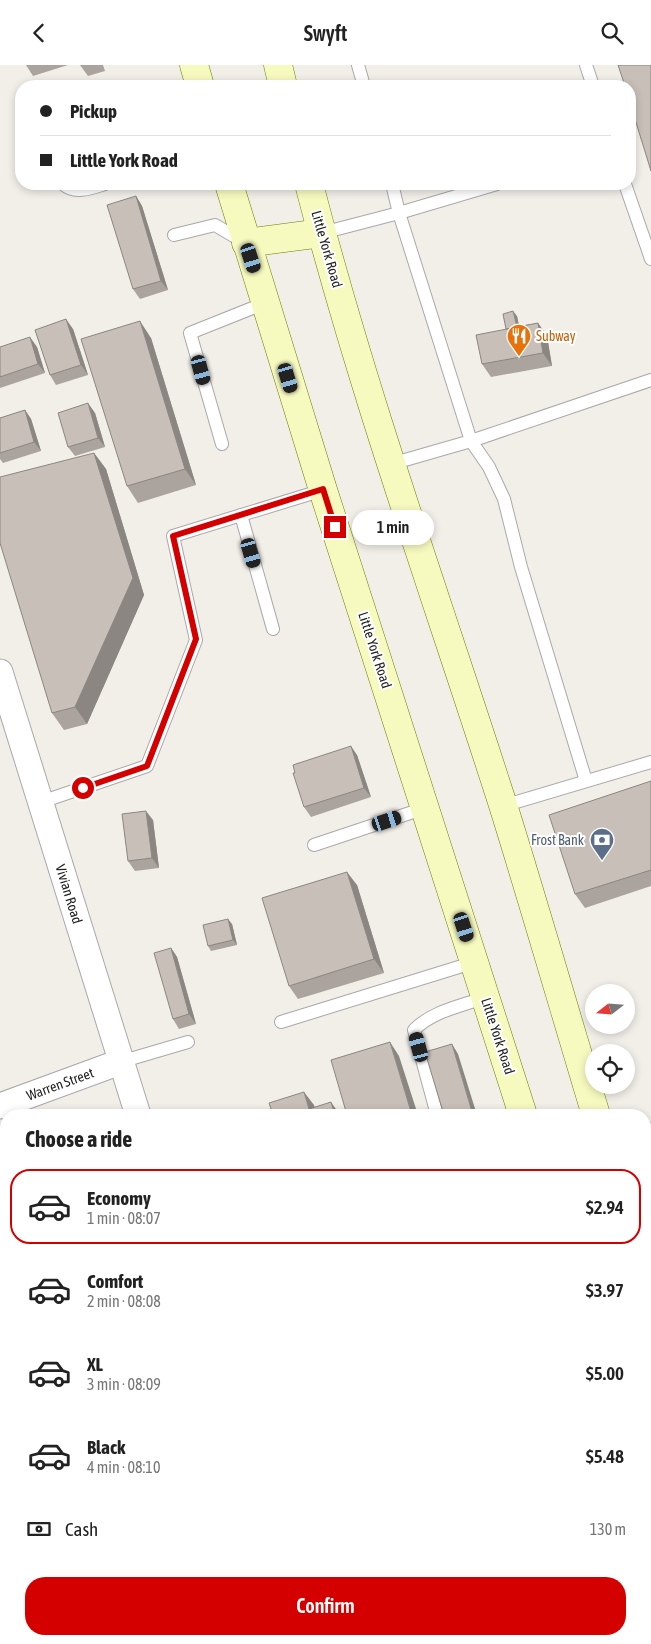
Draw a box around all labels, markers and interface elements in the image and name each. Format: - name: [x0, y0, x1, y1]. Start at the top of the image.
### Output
- icon: back: [25, 19, 53, 47]
- icon: search: [598, 19, 626, 47]
- text: Swyft: [304, 20, 347, 46]
- text: Pickup: [70, 100, 117, 122]
- text: Little York Road: [70, 149, 178, 171]
- street label: Little York Road: [308, 209, 346, 289]
- car: [239, 241, 262, 275]
- restaurant icon: Subway: [506, 323, 532, 357]
- place label: Subway: [536, 328, 576, 344]
- car: [189, 354, 212, 386]
- car: [276, 361, 299, 395]
- callout: 1 min: [352, 509, 435, 545]
- route end: [324, 516, 346, 538]
- text: 1 min: [377, 518, 409, 536]
- car: [239, 537, 262, 569]
- street label: Little York Road: [355, 610, 395, 690]
- route start: [72, 777, 94, 799]
- car: [370, 809, 403, 833]
- bank icon: Frost Bank: [589, 827, 615, 861]
- place label: Frost Bank: [531, 832, 584, 848]
- street label: Vivian Road: [52, 862, 86, 926]
- car: [452, 910, 475, 944]
- north arrow: [585, 984, 635, 1034]
- map controls: [585, 984, 635, 1094]
- street label: Little York Road: [478, 996, 518, 1076]
- car: [407, 1031, 430, 1063]
- button: locate: [585, 1044, 635, 1094]
- street label: Warren Street: [24, 1064, 96, 1104]
- text: Choose a ride: [25, 1126, 132, 1152]
- icon: car: [27, 1184, 72, 1229]
- text: Economy: [87, 1187, 151, 1209]
- text: $2.94: [586, 1196, 624, 1218]
- text: 1 min · 08:07: [87, 1209, 161, 1227]
- icon: car: [27, 1267, 72, 1312]
- text: Comfort: [87, 1270, 143, 1292]
- text: $3.97: [586, 1279, 624, 1301]
- text: 2 min · 08:08: [87, 1292, 161, 1310]
- icon: car: [27, 1350, 72, 1395]
- text: XL: [87, 1353, 103, 1375]
- text: $5.00: [586, 1362, 624, 1384]
- text: 3 min · 08:09: [87, 1375, 161, 1393]
- icon: car: [27, 1433, 72, 1478]
- text: Black: [87, 1436, 125, 1458]
- text: $5.48: [586, 1445, 624, 1467]
- text: 4 min · 08:10: [87, 1458, 160, 1476]
- icon: cash: [25, 1515, 53, 1543]
- text: Cash: [65, 1518, 98, 1540]
- text: 130 m: [590, 1520, 626, 1538]
- button: Confirm: [25, 1577, 626, 1635]

